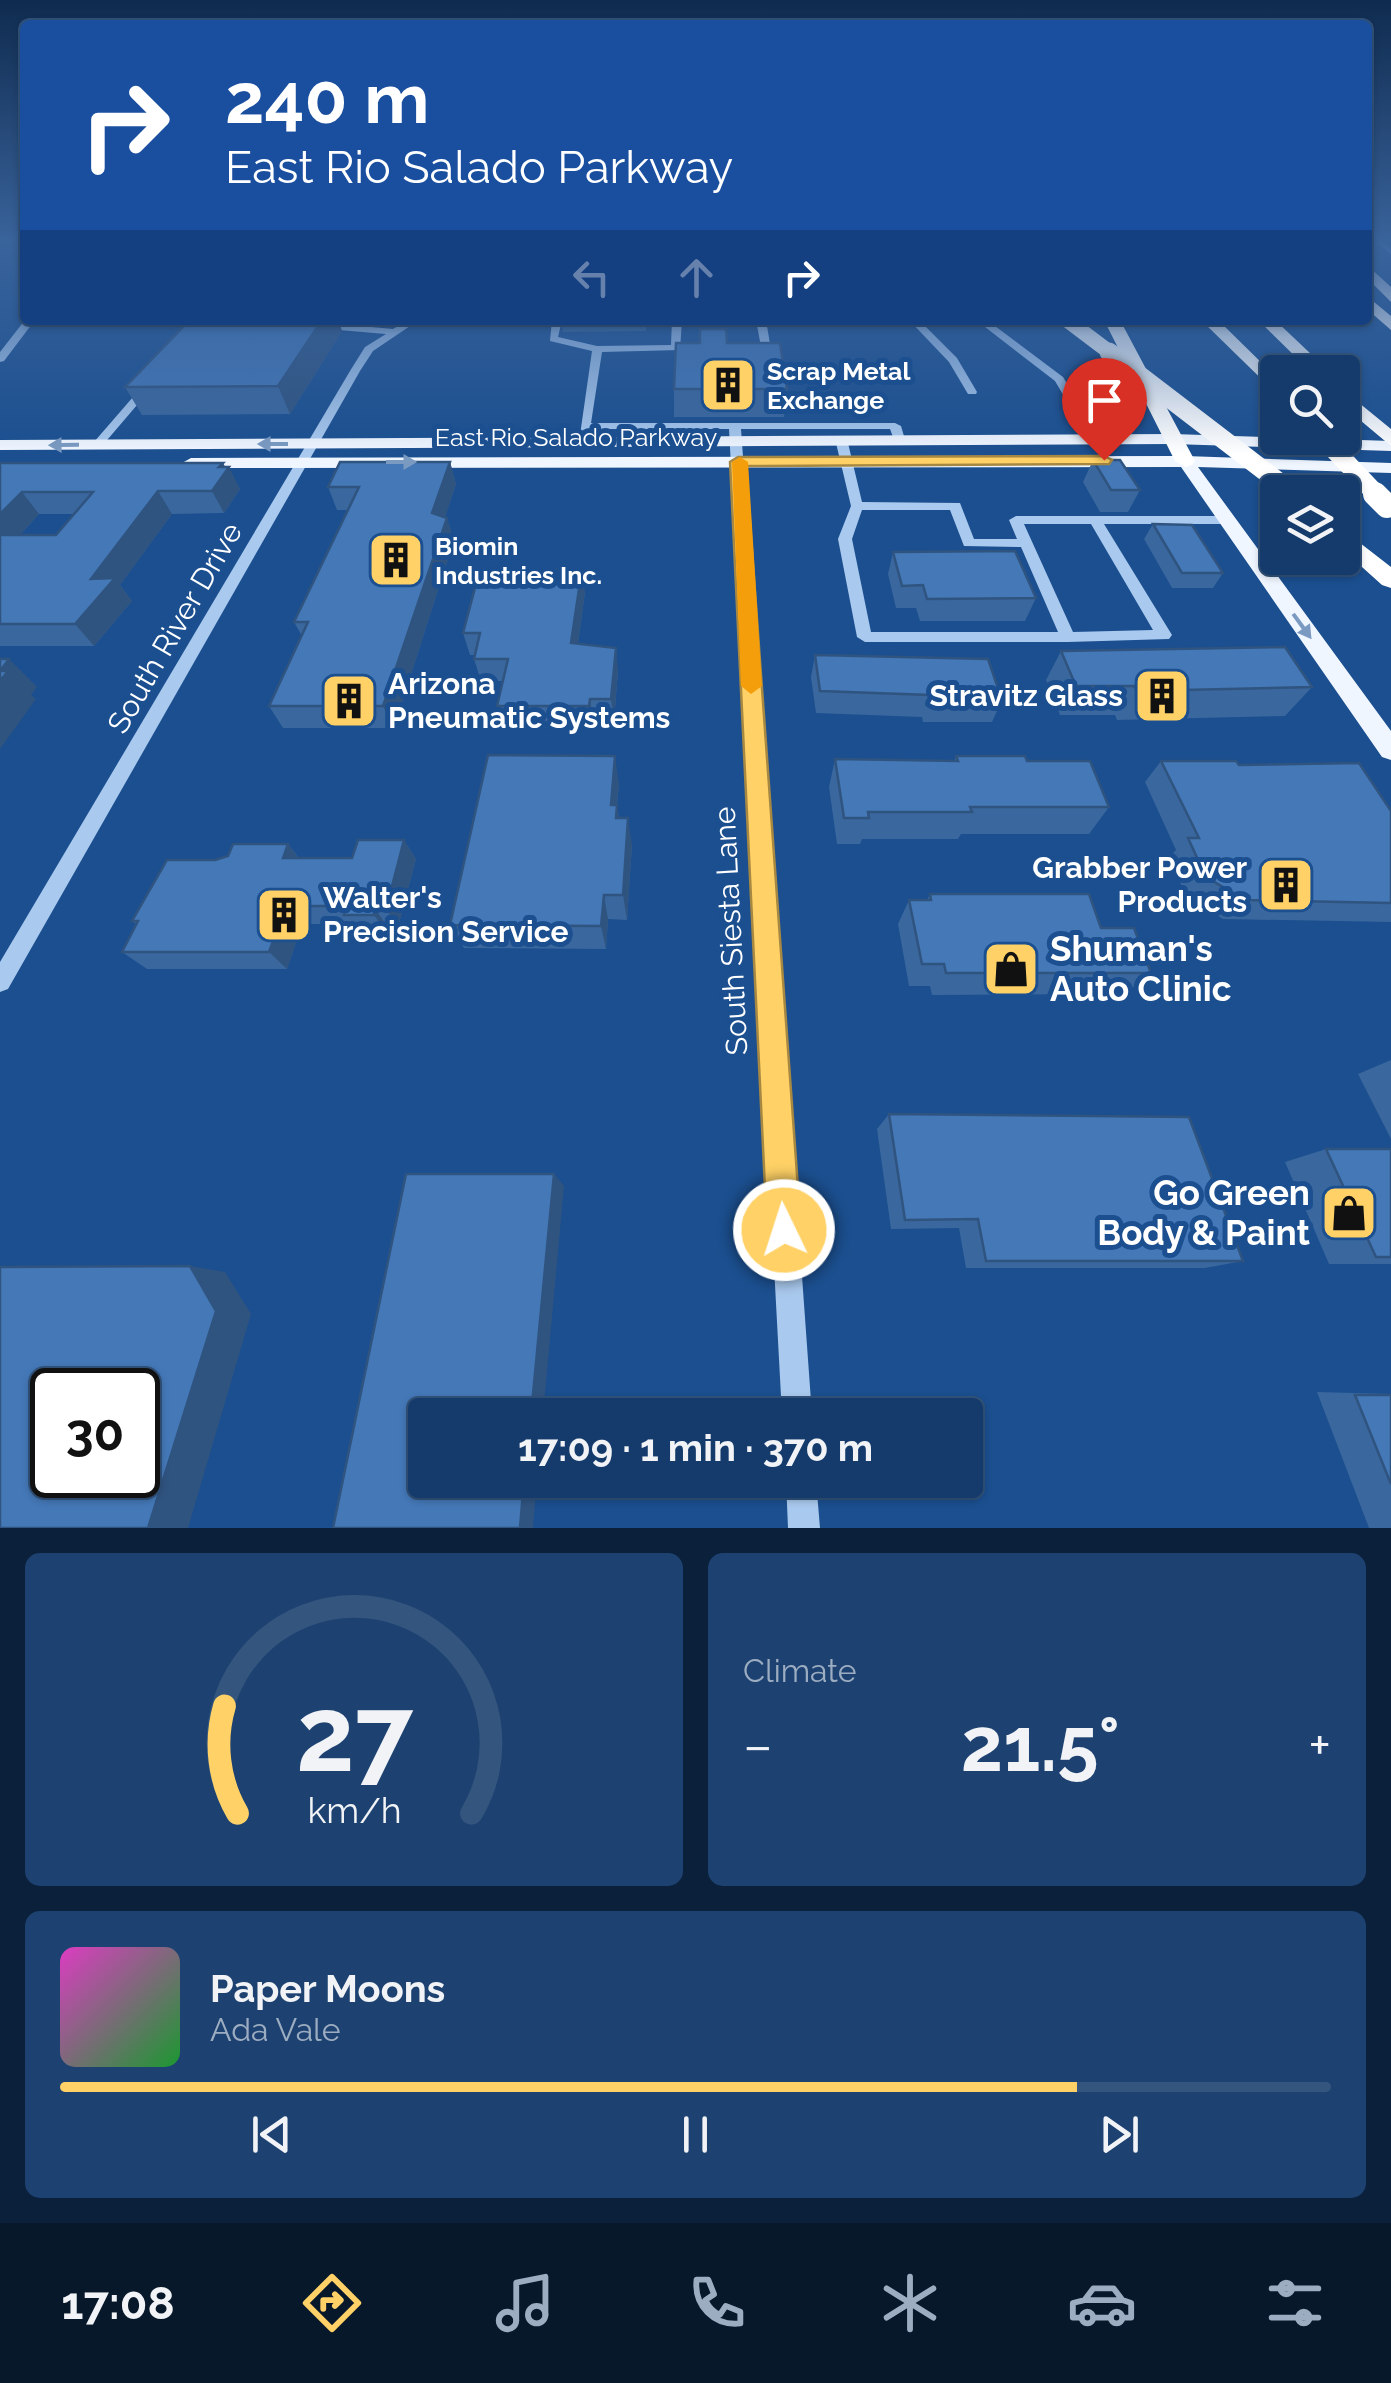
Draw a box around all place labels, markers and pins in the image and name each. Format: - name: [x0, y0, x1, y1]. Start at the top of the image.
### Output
- building icon: Scrap Metal Exchange: [698, 355, 758, 415]
- place label: Scrap Metal Exchange: [767, 356, 910, 415]
- pin: [1062, 358, 1147, 461]
- building icon: Biomin Industries Inc.: [366, 530, 426, 590]
- place label: Biomin Industries Inc.: [435, 531, 602, 590]
- place label: Arizona Pneumatic Systems: [388, 666, 670, 735]
- building icon: Stravitz Glass: [1132, 666, 1192, 726]
- building icon: Arizona Pneumatic Systems: [319, 671, 379, 731]
- place label: Stravitz Glass: [930, 678, 1123, 713]
- place label: Grabber Power Products: [1032, 850, 1247, 919]
- building icon: Grabber Power Products: [1256, 855, 1316, 915]
- place label: Walter's Precision Service: [323, 880, 569, 949]
- building icon: Walter's Precision Service: [254, 885, 314, 945]
- place label: Shuman's Auto Clinic: [1050, 928, 1231, 1009]
- shop icon: Shuman's Auto Clinic: [981, 939, 1041, 999]
- place label: Go Green Body & Paint: [1097, 1172, 1311, 1253]
- shop icon: Go Green Body & Paint: [1319, 1183, 1379, 1243]

